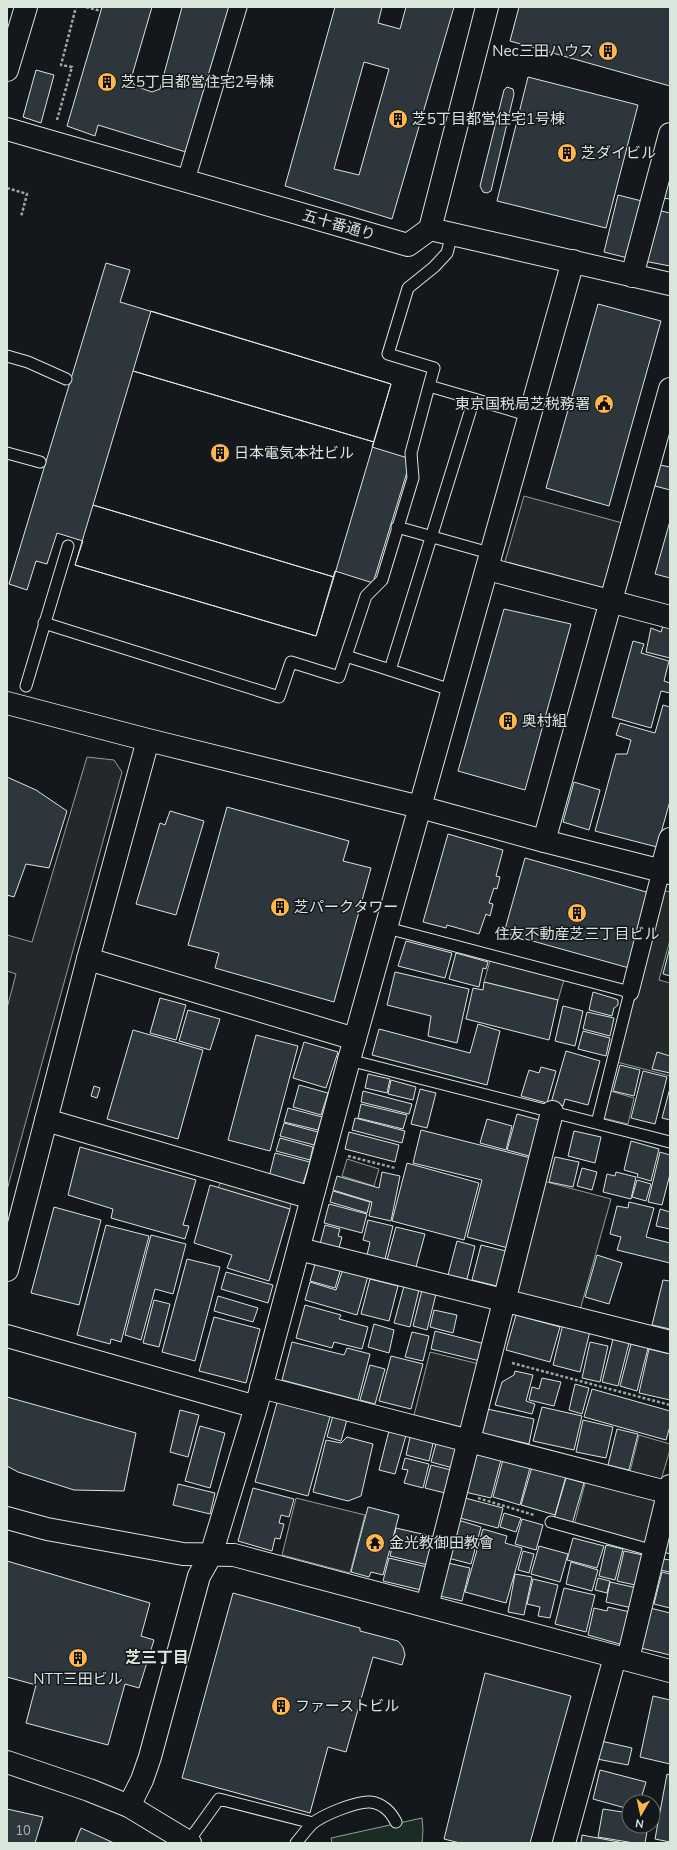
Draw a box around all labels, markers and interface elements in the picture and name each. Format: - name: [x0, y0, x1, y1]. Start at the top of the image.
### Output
- building icon: Nec三田ハウス: [597, 40, 619, 62]
- place label: Nec三田ハウス: [492, 41, 594, 60]
- building icon: 芝5丁目都営住宅2号棟: [96, 71, 118, 93]
- place label: 芝5丁目都営住宅2号棟: [121, 72, 274, 91]
- building icon: 芝5丁目都営住宅1号棟: [387, 108, 409, 130]
- place label: 芝5丁目都営住宅1号棟: [412, 109, 565, 128]
- building icon: 芝ダイビル: [556, 142, 578, 164]
- place label: 芝ダイビル: [581, 143, 656, 162]
- street label: 五十番通り: [300, 205, 378, 244]
- public building icon: 東京国税局芝税務署: [593, 393, 615, 415]
- place label: 東京国税局芝税務署: [455, 394, 590, 413]
- building icon: 日本電気本社ビル: [209, 442, 231, 464]
- place label: 日本電気本社ビル: [234, 443, 354, 462]
- building icon: 奥村組: [497, 710, 519, 732]
- place label: 奥村組: [522, 711, 567, 730]
- building icon: 芝パークタワー: [269, 896, 291, 918]
- place label: 芝パークタワー: [294, 897, 398, 916]
- building icon: 住友不動産芝三丁目ビル: [566, 902, 588, 924]
- place label: 住友不動産芝三丁目ビル: [494, 924, 660, 943]
- temple icon: 金光教御田教會: [364, 1532, 386, 1554]
- place label: 金光教御田教會: [389, 1533, 494, 1552]
- building icon: NTT三田ビル: [67, 1647, 89, 1669]
- district label: 芝三丁目: [125, 1647, 189, 1667]
- place label: NTT三田ビル: [33, 1669, 123, 1688]
- building icon: ファーストビル: [270, 1695, 292, 1717]
- place label: ファーストビル: [295, 1696, 399, 1715]
- north arrow: [621, 1794, 661, 1834]
- text: N: [634, 1816, 645, 1831]
- house number: 10: [15, 1822, 31, 1838]

